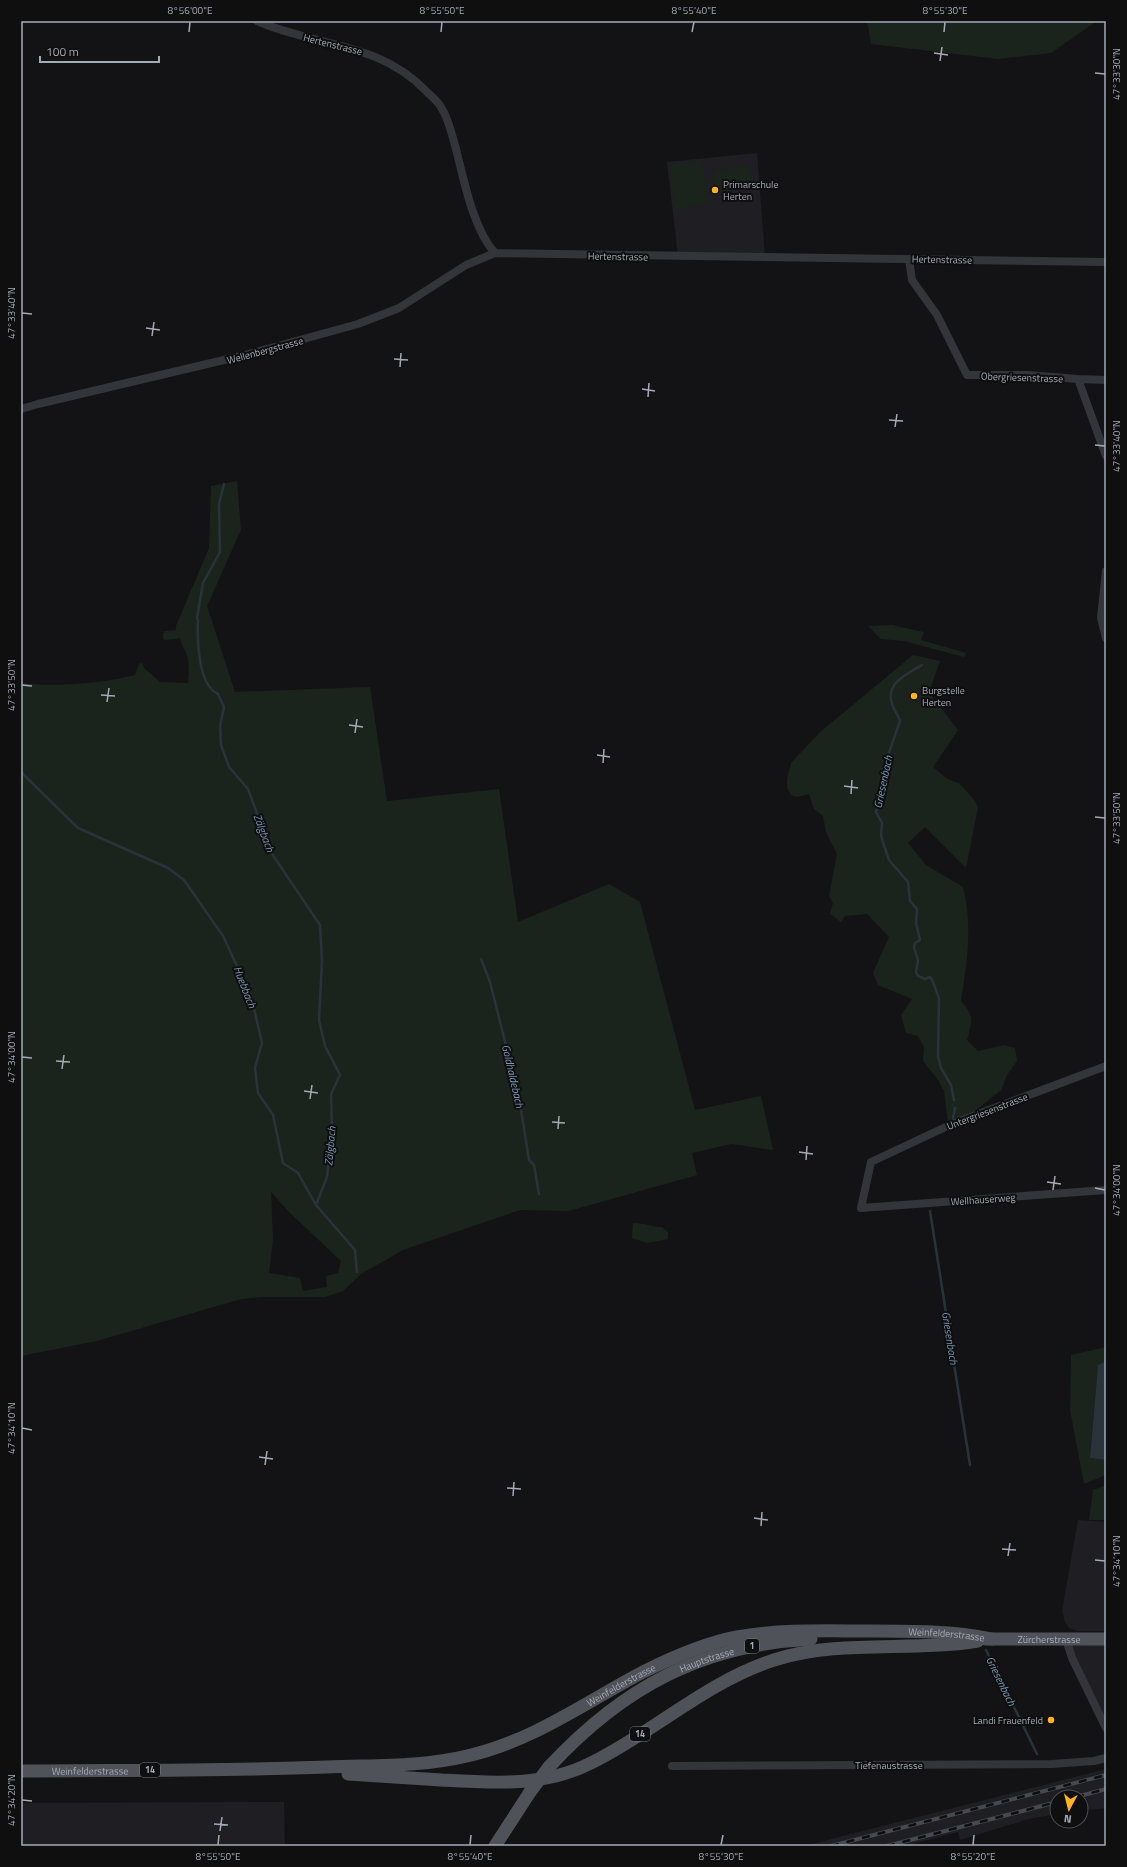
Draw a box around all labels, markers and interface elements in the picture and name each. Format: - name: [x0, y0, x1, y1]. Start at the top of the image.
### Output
- text: 8°56'00"E: [168, 3, 213, 18]
- text: 8°55'50"E: [420, 3, 465, 18]
- text: 8°55'40"E: [672, 3, 717, 18]
- text: 8°55'30"E: [923, 3, 968, 18]
- street label: Hertenstrasse: [302, 30, 364, 59]
- scale bar: [40, 38, 159, 64]
- text: 100 m: [46, 42, 79, 61]
- text: 47°33'30"N: [1109, 48, 1124, 100]
- place label: Primarschule Herten: [723, 177, 778, 204]
- marker: Primarschule Herten: [710, 185, 720, 195]
- street label: Hertenstrasse: [588, 248, 648, 265]
- street label: Hertenstrasse: [912, 251, 972, 268]
- text: 47°33'40"N: [4, 287, 19, 339]
- street label: Wellenbergstrasse: [225, 333, 305, 368]
- street label: Obergriesenstrasse: [981, 369, 1063, 386]
- text: 47°33'40"N: [1109, 420, 1124, 472]
- text: 47°33'50"N: [4, 659, 19, 711]
- place label: Burgstelle Herten: [922, 683, 965, 710]
- marker: Burgstelle Herten: [909, 691, 919, 701]
- water label: Griesenbach: [870, 754, 896, 810]
- text: 47°33'50"N: [1109, 792, 1124, 844]
- water label: Zälgbach: [249, 812, 279, 855]
- water label: Huebbach: [230, 964, 261, 1011]
- text: 47°34'00"N: [4, 1031, 19, 1083]
- water label: Goldhaldebach: [498, 1043, 528, 1110]
- street label: Untergriesenstrasse: [945, 1089, 1030, 1134]
- water label: Zälgbach: [320, 1125, 340, 1166]
- text: 47°34'00"N: [1109, 1164, 1124, 1216]
- street label: Wellhauserweg: [950, 1190, 1016, 1209]
- water label: Griesenbach: [938, 1310, 962, 1366]
- text: 47°34'10"N: [4, 1402, 19, 1454]
- text: 47°34'10"N: [1109, 1535, 1124, 1587]
- street label: Weinfelderstrasse: [908, 1624, 986, 1645]
- street label: Zürcherstrasse: [1017, 1632, 1081, 1647]
- road number: 1: [745, 1639, 759, 1653]
- street label: Hauptstrasse: [677, 1644, 736, 1676]
- water label: Griesenbach: [982, 1654, 1020, 1709]
- street label: Weinfelderstrasse: [584, 1660, 658, 1710]
- place label: Landi Frauenfeld: [973, 1713, 1043, 1728]
- marker: Landi Frauenfeld: [1046, 1715, 1056, 1725]
- road number: 14: [630, 1727, 650, 1741]
- street label: Tiefenaustrasse: [855, 1758, 923, 1773]
- street label: Weinfelderstrasse: [52, 1763, 128, 1779]
- road number: 14: [140, 1763, 160, 1777]
- text: 47°34'20"N: [4, 1774, 19, 1826]
- north arrow: [1049, 1789, 1089, 1829]
- text: N: [1063, 1811, 1073, 1827]
- text: 8°55'50"E: [196, 1849, 241, 1864]
- text: 8°55'40"E: [448, 1849, 493, 1864]
- text: 8°55'30"E: [699, 1849, 744, 1864]
- text: 8°55'20"E: [951, 1849, 996, 1864]

